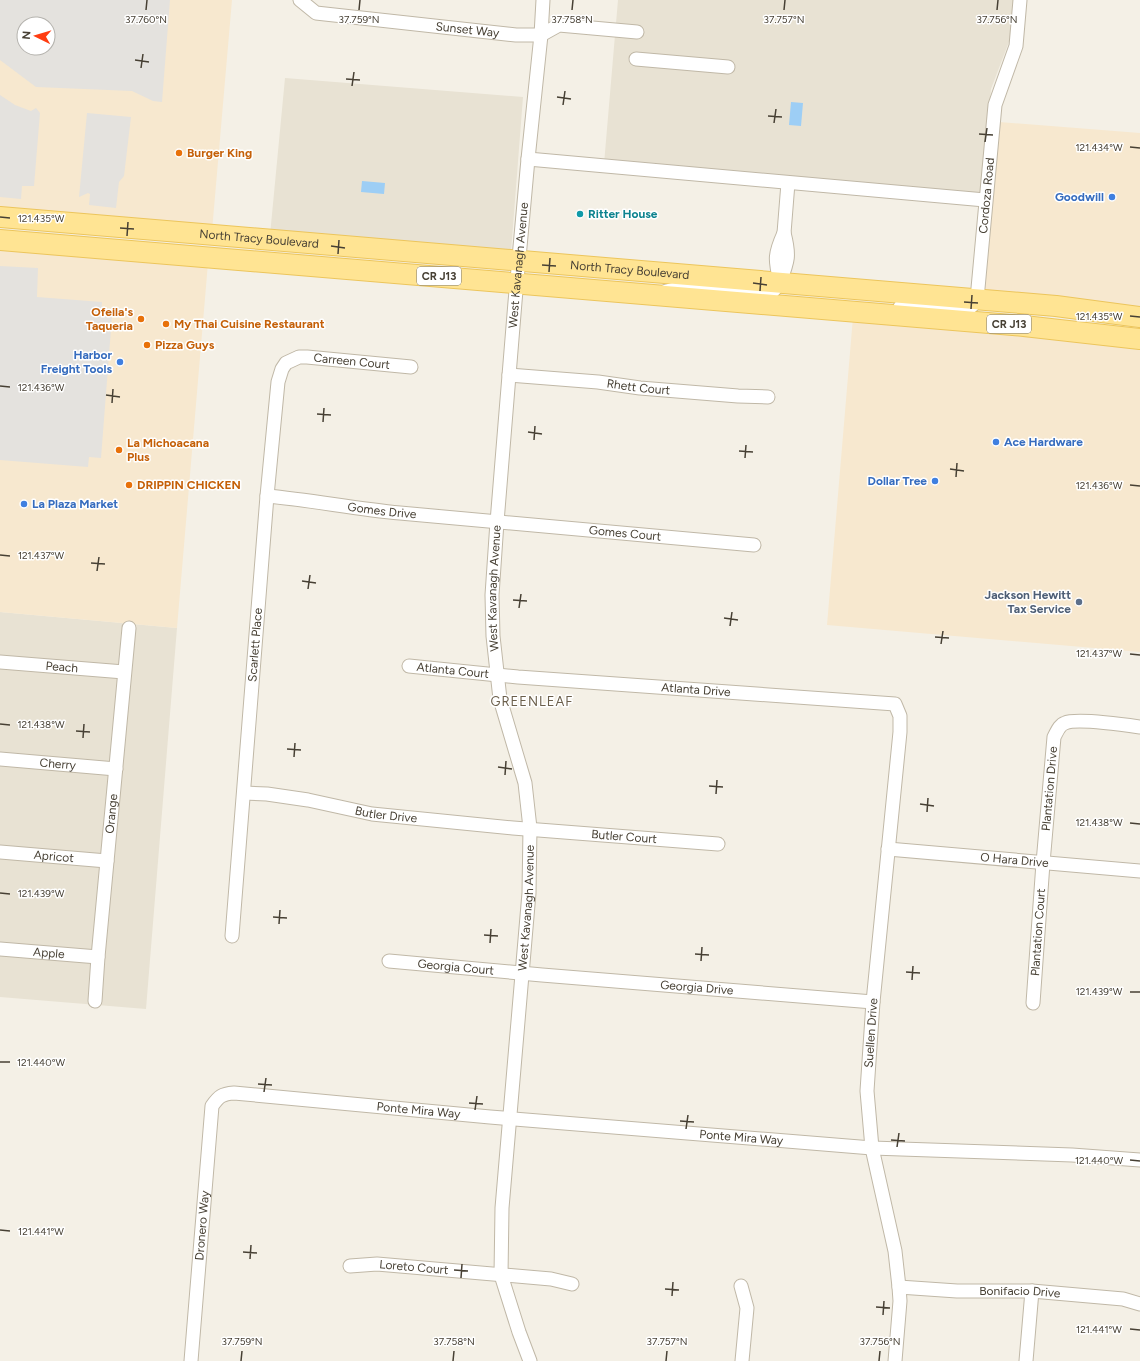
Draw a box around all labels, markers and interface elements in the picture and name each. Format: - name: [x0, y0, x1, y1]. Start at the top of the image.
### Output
- text: 37.760°N: [125, 13, 167, 26]
- text: 37.759°N: [338, 13, 380, 26]
- text: 37.758°N: [551, 13, 593, 26]
- text: 37.757°N: [764, 13, 804, 26]
- text: 37.756°N: [976, 13, 1018, 26]
- north arrow: [16, 16, 56, 56]
- street label: Sunset Way: [435, 19, 501, 40]
- text: N: [20, 30, 33, 40]
- text: 121.434°W: [1075, 141, 1123, 154]
- place label: Burger King: [187, 146, 252, 160]
- marker: Burger King: [174, 148, 184, 158]
- street label: Cordoza Road: [976, 157, 997, 234]
- place label: Goodwill: [1055, 190, 1104, 204]
- marker: Goodwill: [1107, 192, 1117, 202]
- street label: West Kavanagh Avenue: [506, 201, 531, 329]
- place label: Ritter House: [588, 207, 658, 221]
- marker: Ritter House: [575, 209, 585, 219]
- text: 121.435°W: [18, 212, 65, 225]
- street label: North Tracy Boulevard: [199, 227, 319, 251]
- street label: North Tracy Boulevard: [569, 258, 690, 282]
- road number: CR J13: [417, 267, 461, 285]
- place label: Ofeila's Taqueria: [86, 305, 133, 333]
- text: 121.435°W: [1076, 310, 1123, 323]
- marker: Ofeila's Taqueria: [136, 314, 146, 324]
- road number: CR J13: [987, 315, 1031, 333]
- place label: My Thai Cuisine Restaurant: [174, 317, 325, 331]
- marker: My Thai Cuisine Restaurant: [161, 319, 171, 329]
- place label: Pizza Guys: [155, 338, 215, 352]
- marker: Pizza Guys: [142, 340, 152, 350]
- place label: Harbor Freight Tools: [41, 348, 112, 376]
- street label: Carreen Court: [313, 351, 391, 372]
- marker: Harbor Freight Tools: [115, 357, 125, 367]
- street label: Rhett Court: [606, 376, 671, 397]
- text: 121.436°W: [18, 381, 65, 394]
- place label: Ace Hardware: [1004, 435, 1083, 449]
- place label: La Michoacana Plus: [127, 436, 209, 464]
- marker: Ace Hardware: [991, 437, 1001, 447]
- marker: La Michoacana Plus: [114, 445, 124, 455]
- place label: Dollar Tree: [868, 474, 927, 488]
- marker: Dollar Tree: [930, 476, 940, 486]
- place label: DRIPPIN CHICKEN: [137, 478, 241, 492]
- text: 121.436°W: [1076, 479, 1123, 492]
- marker: DRIPPIN CHICKEN: [124, 480, 134, 490]
- place label: La Plaza Market: [32, 497, 118, 511]
- marker: La Plaza Market: [19, 499, 29, 509]
- street label: Gomes Drive: [347, 500, 418, 521]
- street label: Gomes Court: [588, 523, 662, 544]
- street label: West Kavanagh Avenue: [485, 524, 504, 652]
- text: 121.437°W: [18, 549, 65, 562]
- place label: Jackson Hewitt Tax Service: [985, 588, 1071, 616]
- marker: Jackson Hewitt Tax Service: [1074, 597, 1084, 607]
- street label: Scarlett Place: [245, 607, 265, 682]
- text: 121.437°W: [1076, 647, 1123, 660]
- street label: Peach: [45, 659, 79, 675]
- street label: Atlanta Court: [416, 660, 490, 681]
- street label: Atlanta Drive: [661, 680, 732, 699]
- district label: GREENLEAF: [491, 694, 573, 709]
- text: 121.438°W: [17, 718, 65, 731]
- street label: Plantation Drive: [1039, 745, 1060, 832]
- street label: Cherry: [39, 755, 77, 773]
- street label: Orange: [103, 793, 120, 834]
- street label: Butler Drive: [354, 803, 418, 825]
- text: 121.438°W: [1075, 816, 1123, 829]
- street label: Butler Court: [591, 827, 658, 846]
- street label: West Kavanagh Avenue: [515, 844, 537, 971]
- street label: Apricot: [33, 848, 75, 865]
- street label: O Hara Drive: [980, 850, 1050, 870]
- text: 121.439°W: [18, 887, 65, 900]
- street label: Plantation Court: [1028, 887, 1048, 977]
- street label: Apple: [33, 945, 66, 961]
- street label: Georgia Court: [417, 957, 495, 978]
- street label: Georgia Drive: [660, 978, 734, 998]
- text: 121.439°W: [1076, 985, 1123, 998]
- street label: Suellen Drive: [862, 997, 880, 1068]
- text: 121.440°W: [17, 1056, 65, 1069]
- street label: Ponte Mira Way: [376, 1099, 462, 1121]
- street label: Ponte Mira Way: [699, 1127, 784, 1148]
- text: 121.440°W: [1075, 1154, 1123, 1167]
- street label: Dronero Way: [192, 1189, 212, 1261]
- text: 121.441°W: [18, 1225, 64, 1238]
- street label: Loreto Court: [379, 1257, 449, 1277]
- street label: Bonifacio Drive: [979, 1284, 1061, 1301]
- text: 121.441°W: [1076, 1323, 1122, 1336]
- text: 37.759°N: [221, 1335, 263, 1348]
- text: 37.758°N: [433, 1335, 475, 1348]
- text: 37.757°N: [647, 1335, 687, 1348]
- text: 37.756°N: [859, 1335, 901, 1348]

